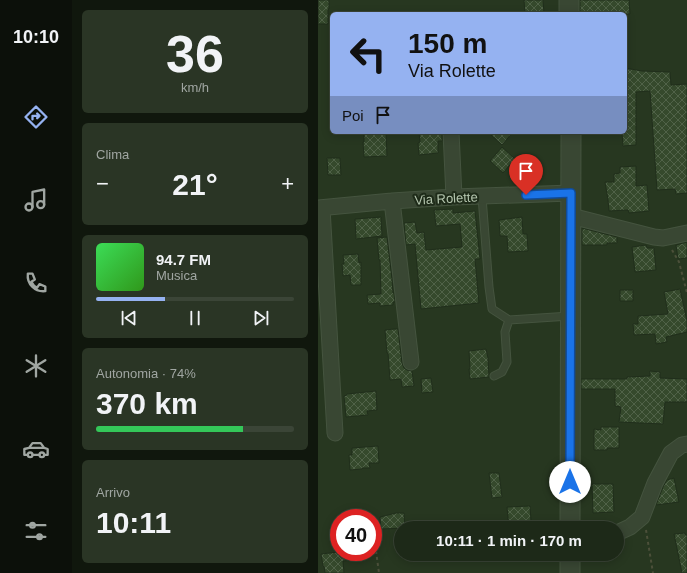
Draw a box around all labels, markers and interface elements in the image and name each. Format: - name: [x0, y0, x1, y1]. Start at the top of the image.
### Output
- text: 36: [166, 25, 224, 83]
- text: 10:10: [13, 27, 59, 47]
- icon: left: [342, 28, 394, 80]
- text: 150 m: [408, 28, 487, 59]
- text: Via Rolette: [408, 61, 496, 81]
- text: km/h: [181, 80, 209, 95]
- icon: directions: [22, 103, 50, 131]
- icon: arrive: [372, 104, 394, 126]
- text: Poi: [342, 107, 364, 124]
- text: Clima: [96, 147, 129, 162]
- pin: [509, 154, 543, 195]
- icon: arrive: [515, 160, 537, 182]
- text: 21°: [172, 168, 218, 201]
- text: −: [96, 171, 109, 196]
- text: +: [281, 171, 294, 196]
- icon: music: [22, 186, 50, 214]
- street label: Via Rolette: [414, 189, 478, 208]
- text: 94.7 FM: [156, 251, 211, 268]
- text: Musica: [156, 268, 197, 283]
- icon: phone: [22, 269, 50, 297]
- icon: previous: [118, 307, 140, 329]
- icon: pause: [184, 307, 206, 329]
- icon: next: [250, 307, 272, 329]
- icon: climate: [22, 352, 50, 380]
- text: Autonomia · 74%: [96, 366, 196, 381]
- text: 370 km: [96, 387, 198, 420]
- icon: car: [22, 435, 50, 463]
- position arrow: [549, 461, 591, 503]
- text: Arrivo: [96, 485, 130, 500]
- text: 10:11: [96, 506, 171, 539]
- speed limit sign: 40: [330, 509, 382, 561]
- icon: filters: [22, 517, 50, 545]
- text: 10:11 · 1 min · 170 m: [436, 532, 582, 549]

